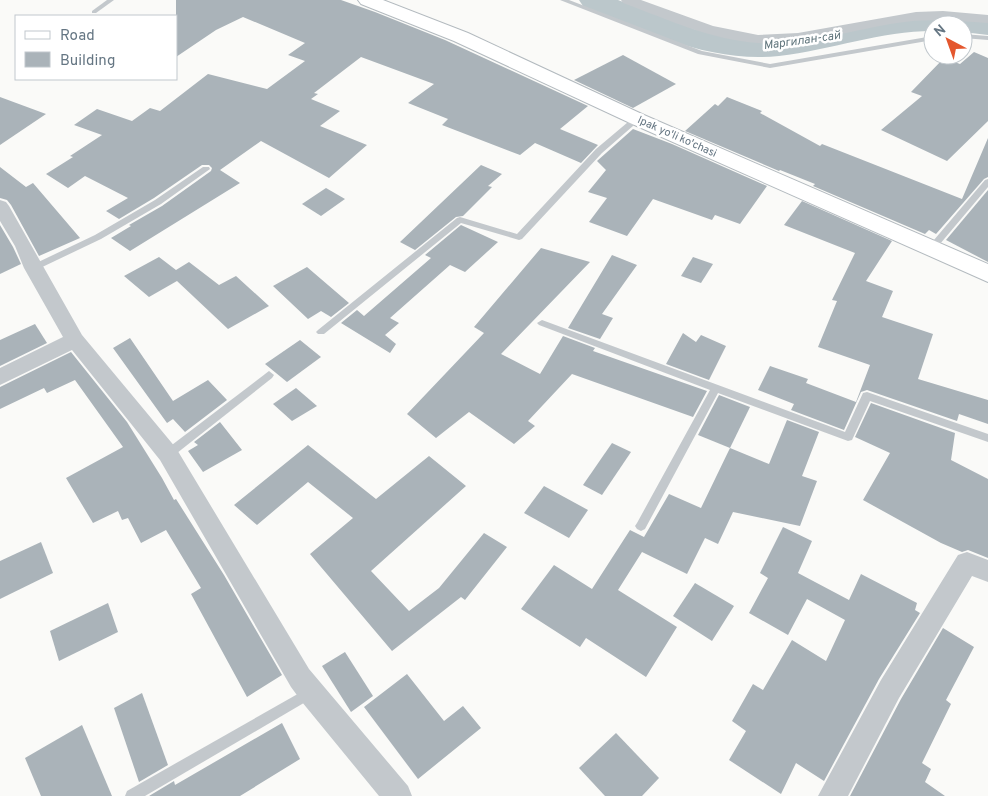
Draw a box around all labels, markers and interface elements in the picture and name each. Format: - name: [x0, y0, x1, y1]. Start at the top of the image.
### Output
- legend: [15, 15, 178, 80]
- north arrow: [923, 15, 973, 65]
- text: N: [931, 22, 950, 41]
- text: Road: [60, 27, 95, 46]
- water label: Маргилан-сай: [763, 28, 843, 54]
- text: Building: [60, 52, 115, 71]
- street label: Ipak yo'li ko'chasi: [635, 113, 719, 161]

